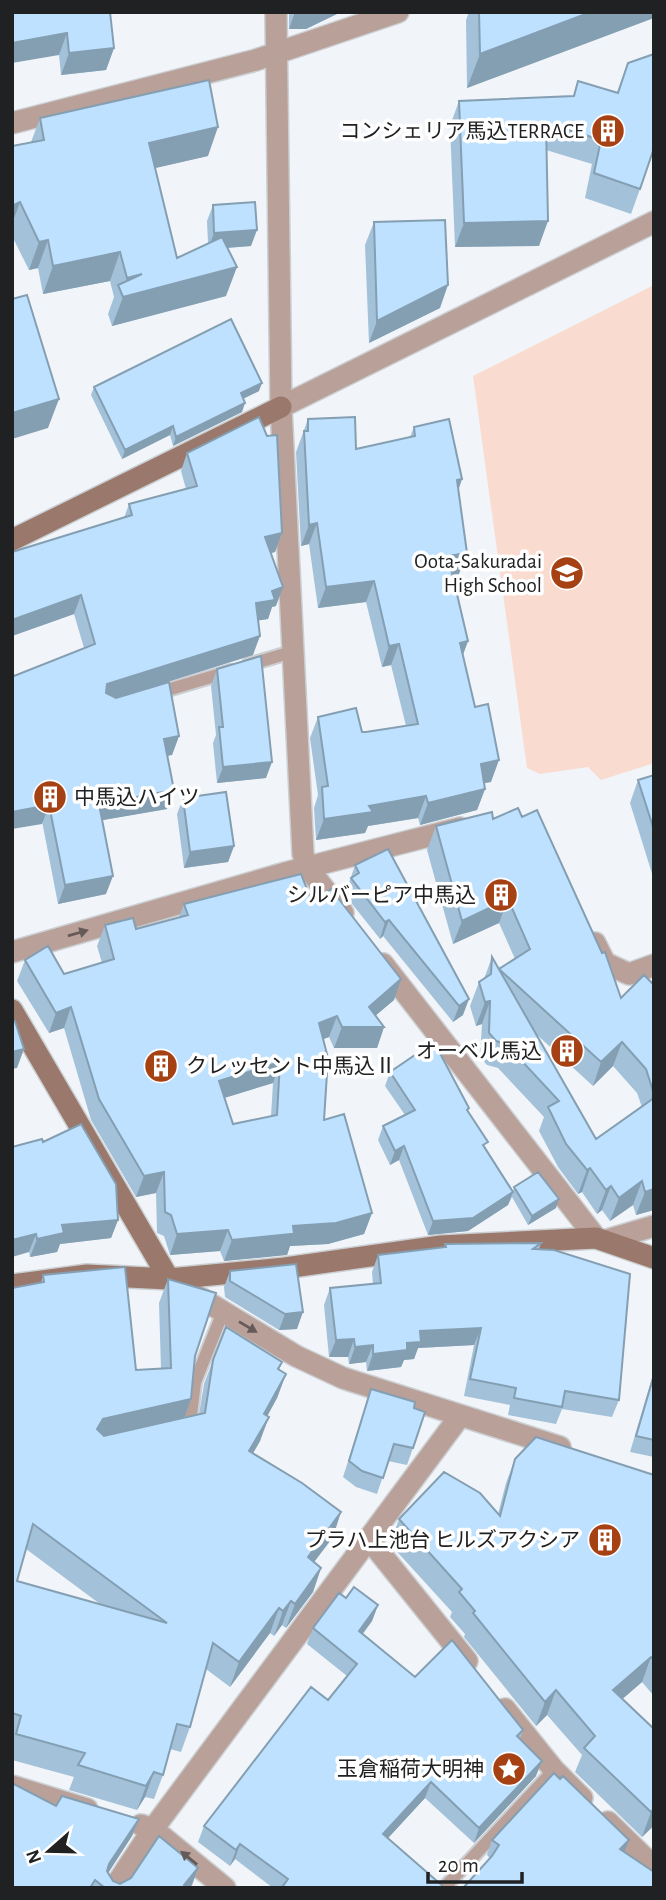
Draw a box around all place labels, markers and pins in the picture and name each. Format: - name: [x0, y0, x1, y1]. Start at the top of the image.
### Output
- building icon: コンシェリア馬込TERRACE: [589, 112, 627, 150]
- place label: コンシェリア馬込TERRACE: [339, 120, 584, 142]
- place label: Oota-Sakuradai High School: [414, 551, 542, 596]
- school or university icon: Oota-Sakuradai High School: [548, 554, 586, 592]
- building icon: 中馬込ハイツ: [31, 778, 69, 816]
- place label: 中馬込ハイツ: [74, 786, 200, 808]
- building icon: シルバーピア中馬込: [482, 876, 520, 914]
- place label: シルバーピア中馬込: [287, 884, 476, 906]
- building icon: オーベル馬込: [548, 1032, 586, 1070]
- place label: オーベル馬込: [416, 1040, 542, 1062]
- building icon: クレッセント中馬込Ⅱ: [142, 1047, 180, 1085]
- place label: クレッセント中馬込Ⅱ: [186, 1055, 396, 1077]
- building icon: プラハ上池台 ヒルズアクシア: [586, 1521, 624, 1559]
- place label: プラハ上池台 ヒルズアクシア: [305, 1528, 580, 1551]
- place icon: 玉倉稲荷大明神: [490, 1750, 528, 1788]
- place label: 玉倉稲荷大明神: [337, 1758, 484, 1780]

